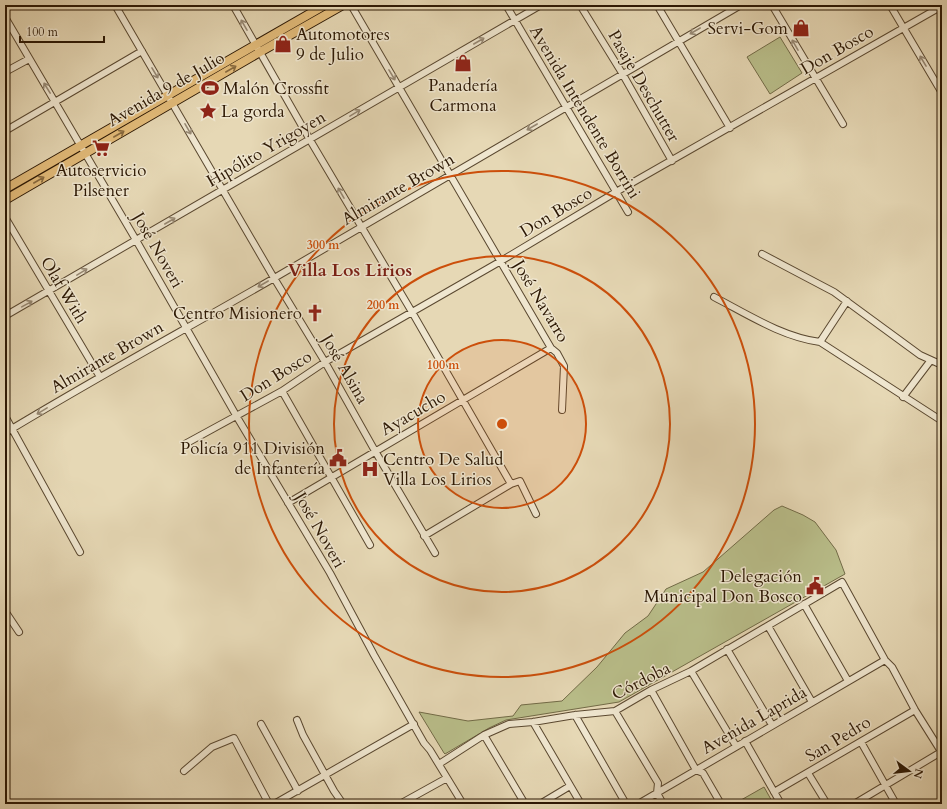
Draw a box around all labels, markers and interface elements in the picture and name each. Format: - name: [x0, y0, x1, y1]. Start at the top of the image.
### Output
- place label: Servi-Gom: [708, 17, 789, 40]
- scale bar: [20, 18, 104, 44]
- shop icon: Servi-Gom: [791, 18, 811, 38]
- one-way arrow: [240, 19, 248, 31]
- street label: Don Bosco: [796, 20, 878, 80]
- street label: Avenida Intendente Borrini: [524, 21, 646, 203]
- place label: Automotores 9 de Julio: [296, 23, 390, 66]
- text: 100 m: [26, 24, 59, 40]
- street label: Pasaje Deschutter: [603, 26, 686, 147]
- one-way arrow: [689, 28, 701, 36]
- shop icon: Automotores 9 de Julio: [273, 34, 293, 54]
- one-way arrow: [473, 36, 485, 44]
- one-way arrow: [791, 39, 799, 51]
- street label: Avenida 9 de Julio: [103, 46, 229, 132]
- shop icon: Panadería Carmona: [453, 53, 473, 73]
- one-way arrow: [918, 55, 926, 67]
- one-way arrow: [225, 64, 237, 72]
- one-way arrow: [152, 67, 160, 79]
- one-way arrow: [389, 69, 397, 81]
- place label: Panadería Carmona: [428, 74, 498, 117]
- place label: Malón Crossfit: [223, 77, 329, 100]
- sports icon: Malón Crossfit: [200, 78, 220, 98]
- one-way arrow: [43, 83, 51, 94]
- place label: La gorda: [221, 100, 285, 123]
- place icon: La gorda: [198, 101, 218, 121]
- street label: Hipólito Yrigoyen: [202, 105, 330, 193]
- one-way arrow: [349, 109, 360, 117]
- one-way arrow: [185, 123, 193, 135]
- one-way arrow: [526, 124, 538, 132]
- one-way arrow: [113, 130, 125, 138]
- supermarket icon: Autoservicio Pilsener: [91, 138, 111, 158]
- street label: Almirante Brown: [337, 147, 459, 231]
- place label: Autoservicio Pilsener: [56, 159, 146, 202]
- one-way arrow: [33, 176, 45, 184]
- street label: Don Bosco: [516, 181, 596, 243]
- one-way arrow: [337, 187, 345, 199]
- street label: José Noveri: [126, 205, 189, 292]
- one-way arrow: [164, 216, 176, 224]
- text: 300 m: [307, 237, 340, 253]
- street label: Olaf With: [35, 252, 93, 328]
- street label: José Navarro: [506, 253, 575, 346]
- district label: Villa Los Lirios: [288, 258, 412, 283]
- one-way arrow: [76, 267, 88, 275]
- one-way arrow: [257, 281, 269, 289]
- text: 200 m: [367, 297, 400, 313]
- one-way arrow: [21, 300, 33, 307]
- place label: Centro Misionero: [173, 302, 302, 325]
- church icon: Centro Misionero: [305, 303, 325, 323]
- street label: Almirante Brown: [46, 315, 168, 399]
- street label: José Alsina: [314, 327, 374, 409]
- street label: Don Bosco: [236, 345, 316, 407]
- text: 100 m: [427, 357, 460, 373]
- street label: Ayacucho: [376, 385, 450, 441]
- one-way arrow: [36, 407, 48, 415]
- centre of rings: [495, 417, 509, 431]
- place label: Policía 911 División de Infantería: [180, 437, 326, 480]
- public building icon: Policía 911 División de Infantería: [328, 448, 348, 468]
- place label: Centro De Salud Villa Los Lirios: [383, 448, 503, 491]
- hospital icon: Centro De Salud Villa Los Lirios: [360, 459, 380, 479]
- street label: José Noveri: [288, 485, 351, 572]
- place label: Delegación Municipal Don Bosco: [644, 565, 802, 608]
- public building icon: Delegación Municipal Don Bosco: [805, 576, 825, 596]
- street label: Córdoba: [608, 656, 675, 706]
- street label: Avenida Laprida: [697, 680, 811, 759]
- street label: San Pedro: [801, 711, 875, 767]
- north arrow: [889, 751, 929, 791]
- text: N: [910, 767, 927, 780]

